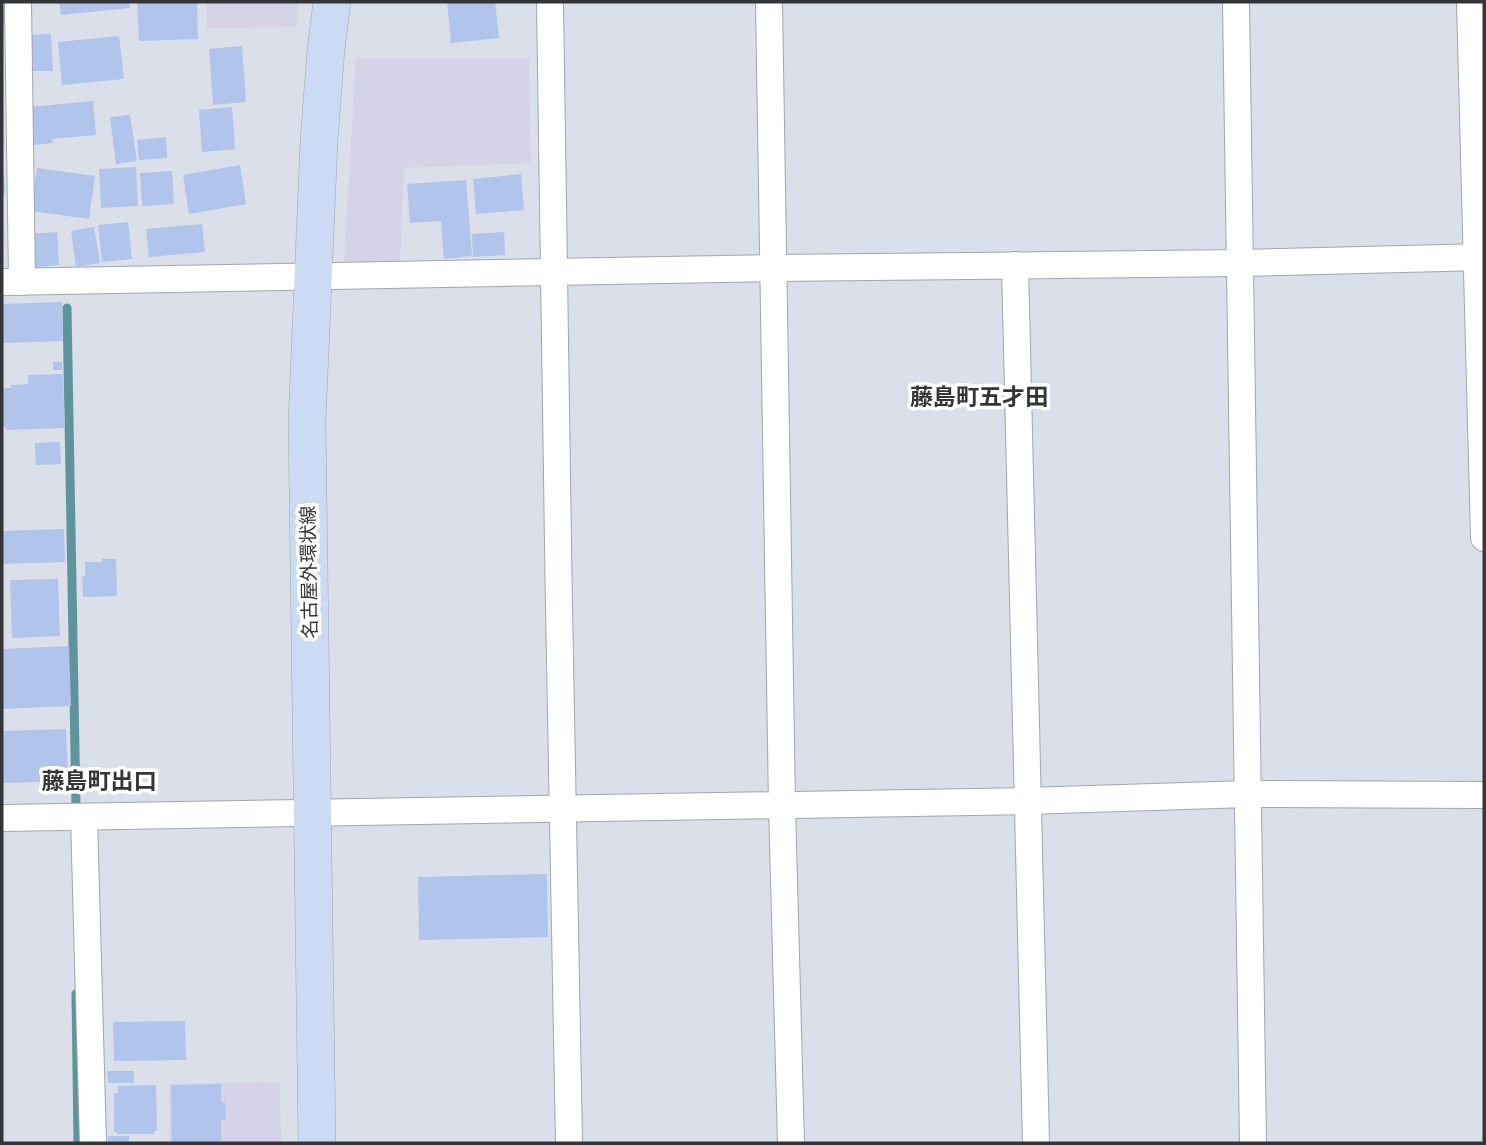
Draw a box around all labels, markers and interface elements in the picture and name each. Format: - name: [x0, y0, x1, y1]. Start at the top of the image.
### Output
- district label: 藤島町五才田: [910, 385, 1048, 410]
- street label: 名古屋外環状線: [297, 505, 321, 639]
- district label: 藤島町出口: [42, 769, 157, 794]

